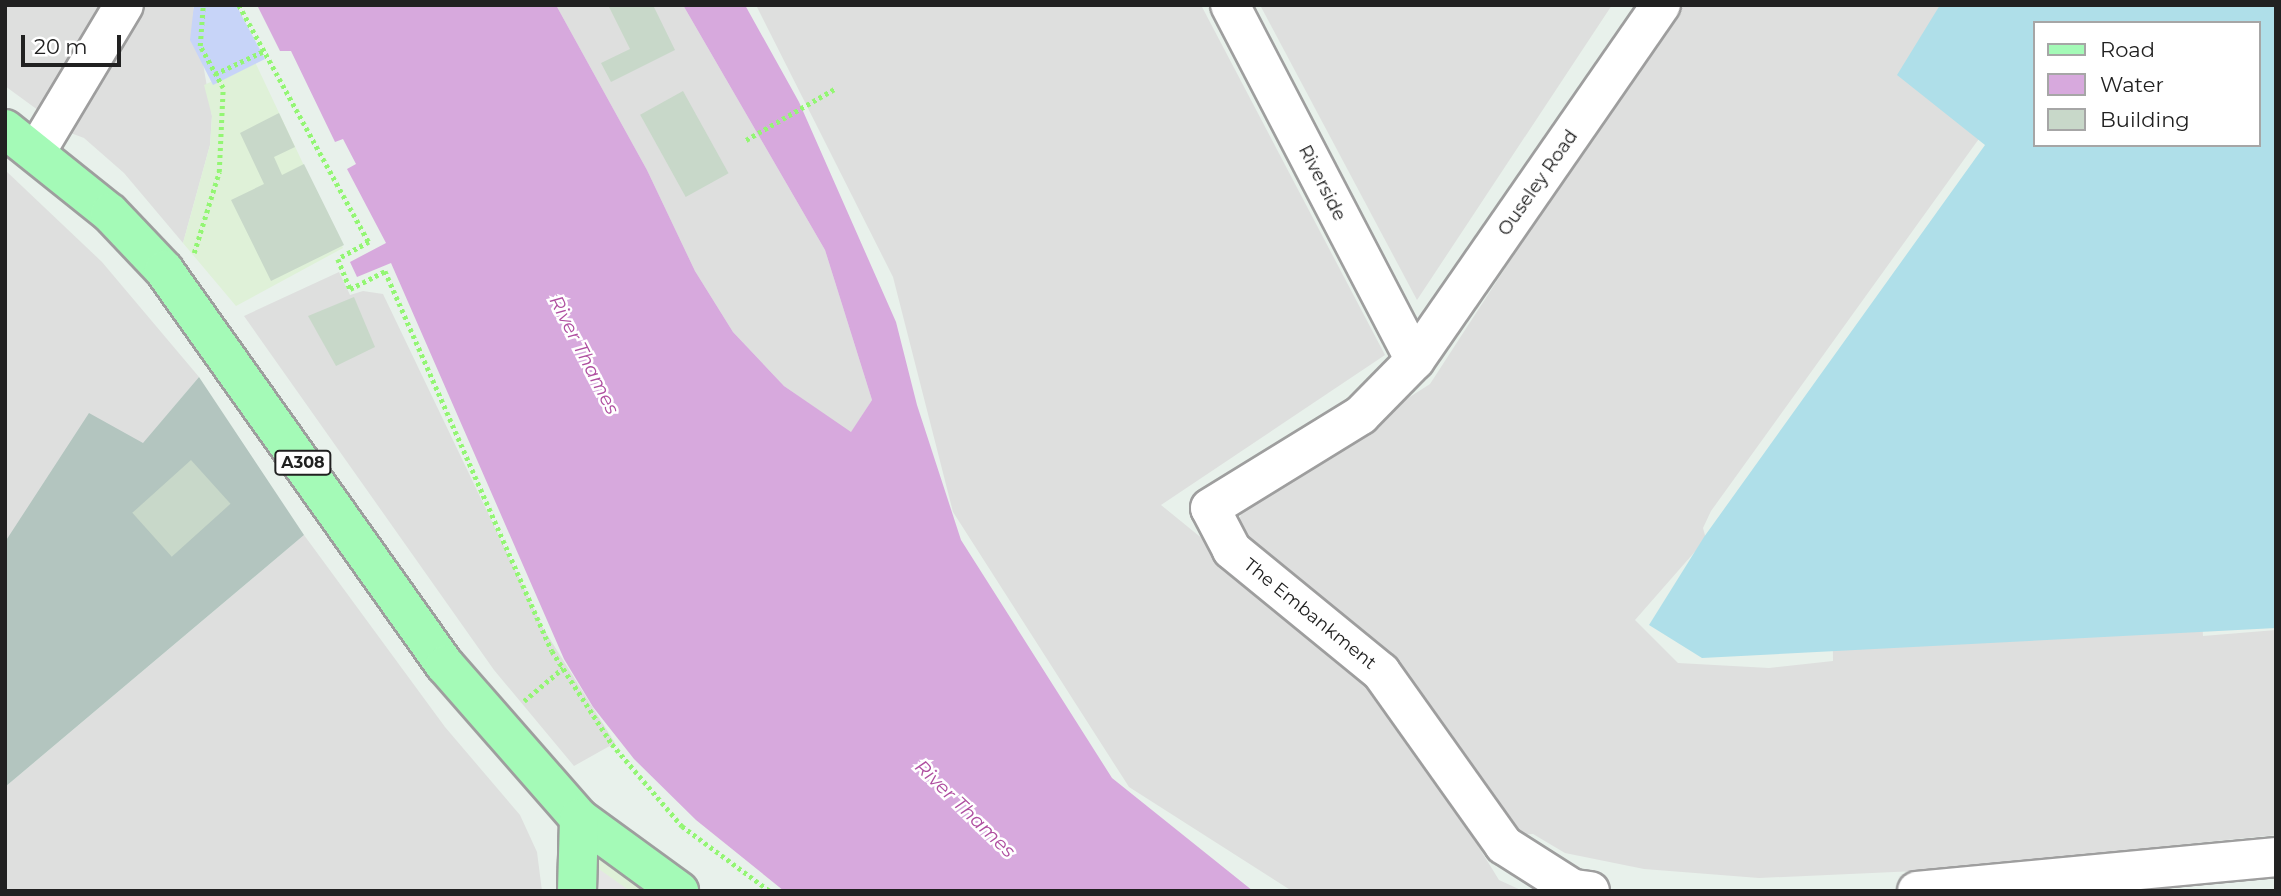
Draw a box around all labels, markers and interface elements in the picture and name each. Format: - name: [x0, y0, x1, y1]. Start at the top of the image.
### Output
- scale bar: [24, 21, 124, 65]
- legend: [2032, 21, 2260, 147]
- text: 20 m: [34, 34, 88, 59]
- text: Road: [2100, 37, 2155, 62]
- text: Water: [2100, 72, 2164, 97]
- text: Building: [2100, 107, 2190, 132]
- street label: Ouseley Road: [1494, 126, 1582, 240]
- street label: Riverside: [1294, 142, 1350, 224]
- water label: River Thames: [544, 292, 624, 418]
- road number: A308: [273, 450, 333, 476]
- street label: The Embankment: [1239, 554, 1381, 674]
- water label: River Thames: [910, 755, 1020, 863]

